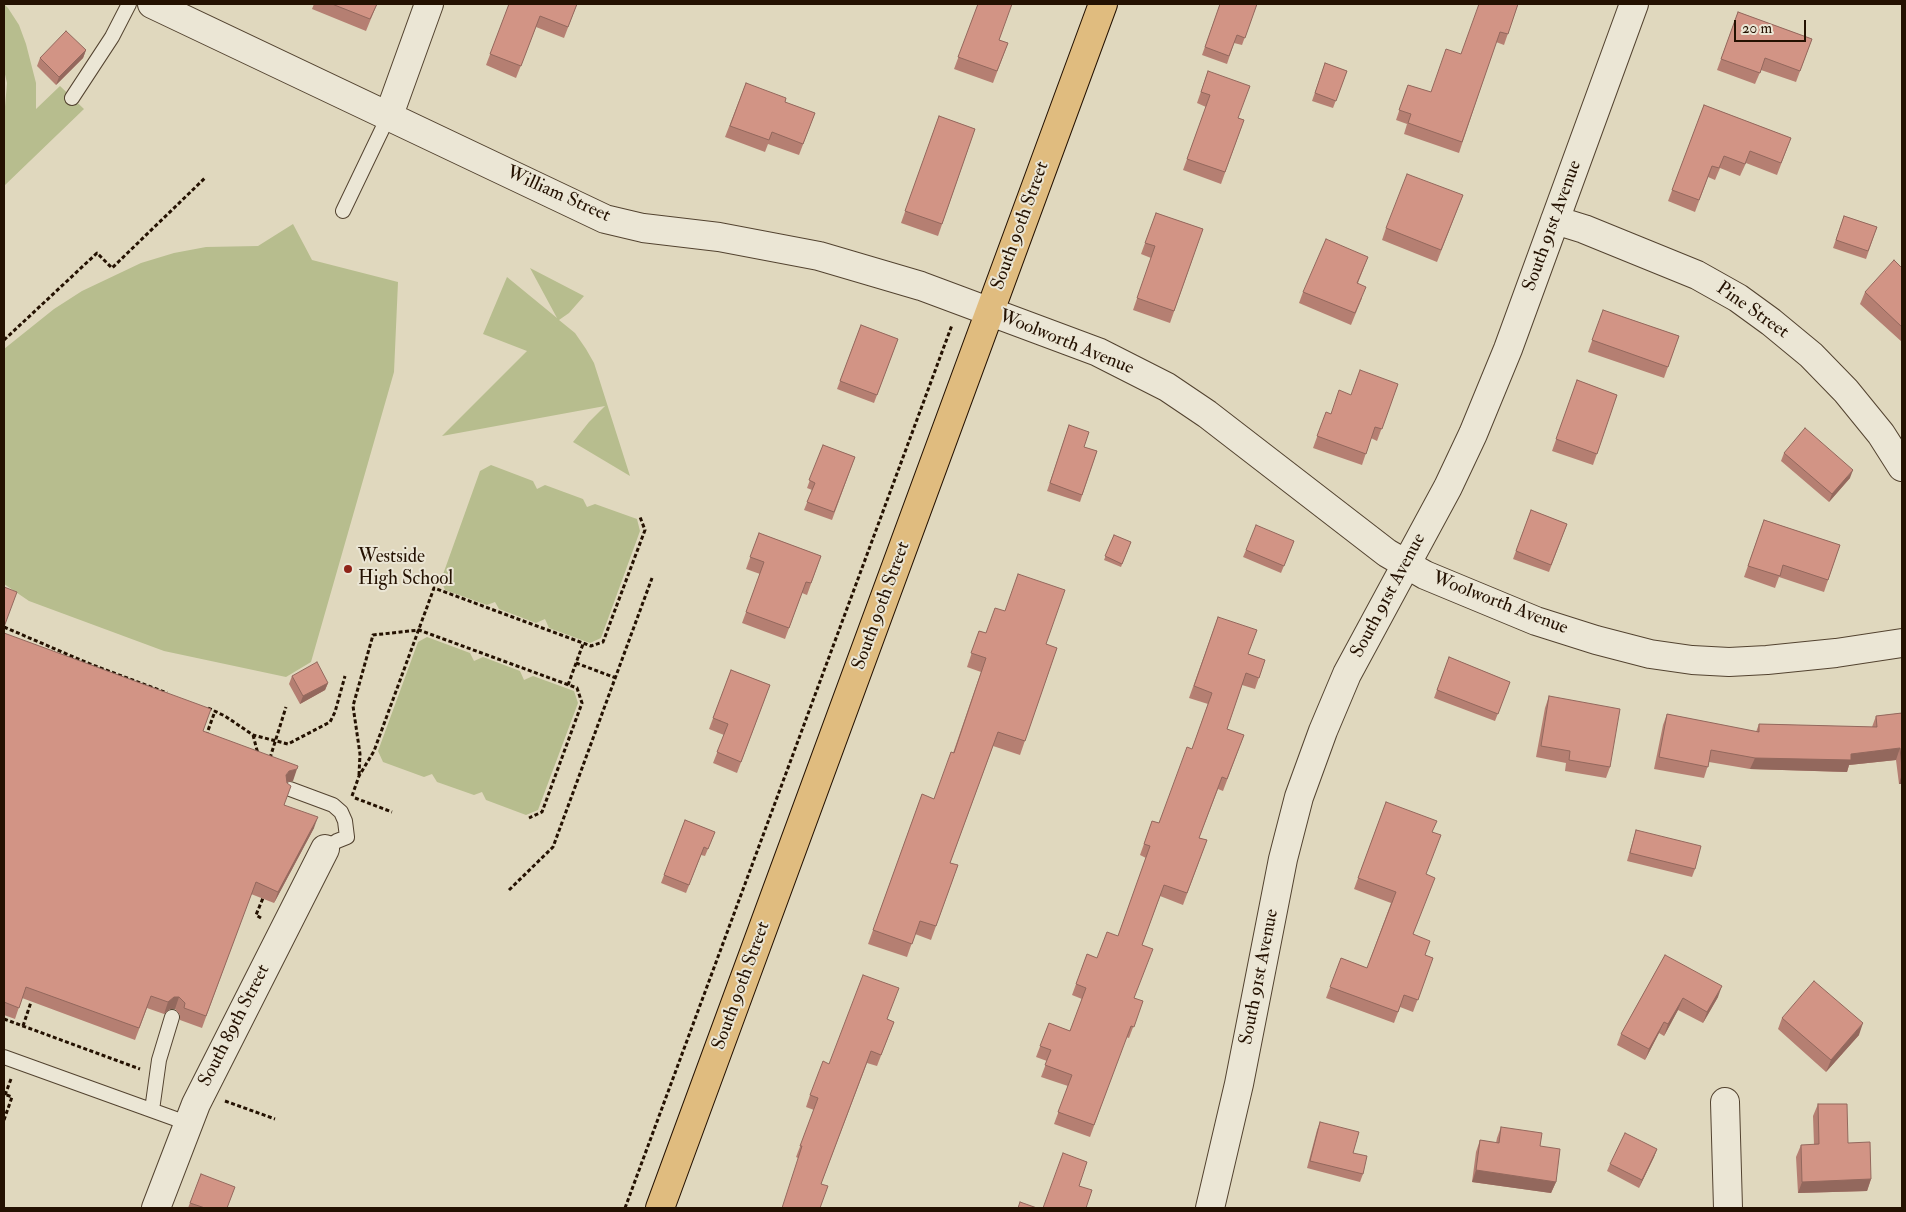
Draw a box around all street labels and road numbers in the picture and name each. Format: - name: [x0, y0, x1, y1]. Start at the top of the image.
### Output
- street label: South 91st Avenue: [1519, 157, 1587, 295]
- street label: South 90th Street: [987, 159, 1055, 293]
- street label: William Street: [502, 162, 614, 228]
- street label: Pine Street: [1711, 278, 1793, 344]
- street label: Woolworth Avenue: [995, 306, 1137, 380]
- street label: South 91st Avenue: [1347, 530, 1431, 662]
- street label: South 90th Street: [848, 539, 916, 673]
- street label: Woolworth Avenue: [1429, 568, 1571, 640]
- street label: South 91st Avenue: [1236, 907, 1284, 1047]
- street label: South 90th Street: [708, 919, 776, 1053]
- street label: South 89th Street: [194, 961, 276, 1091]

